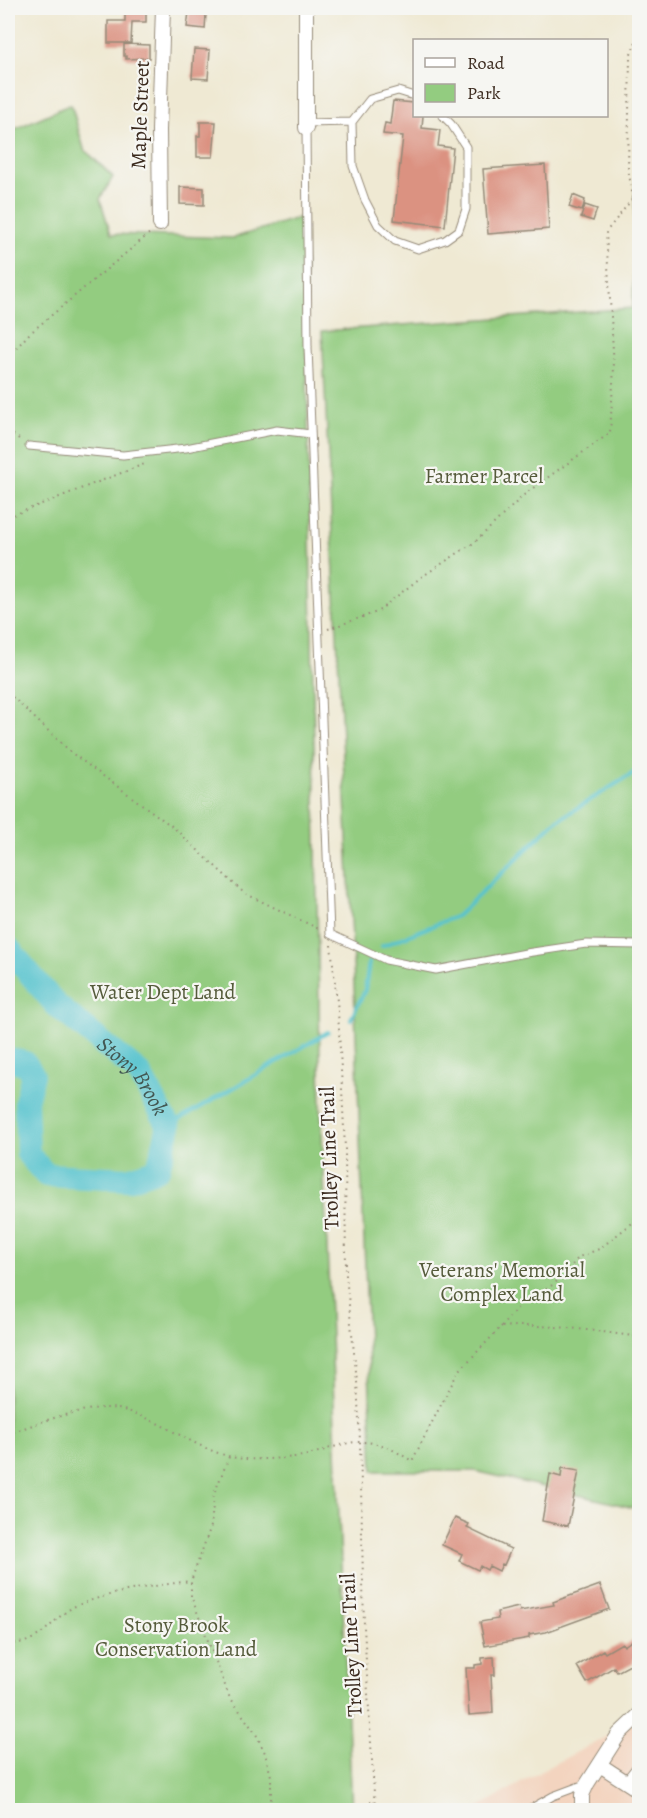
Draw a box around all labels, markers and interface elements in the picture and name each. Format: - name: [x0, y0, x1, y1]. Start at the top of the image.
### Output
- legend: [413, 39, 608, 117]
- text: Road: [467, 51, 505, 75]
- street label: Maple Street: [124, 60, 156, 170]
- text: Park: [467, 81, 501, 105]
- park label: Farmer Parcel: [425, 462, 543, 490]
- park label: Water Dept Land: [89, 978, 237, 1006]
- water label: Stony Brook: [90, 1029, 175, 1121]
- street label: Trolley Line Trail: [313, 1086, 345, 1230]
- park label: Veterans' Memorial Complex Land: [418, 1256, 585, 1308]
- street label: Trolley Line Trail: [333, 1573, 369, 1717]
- park label: Stony Brook Conservation Land: [95, 1611, 258, 1663]

